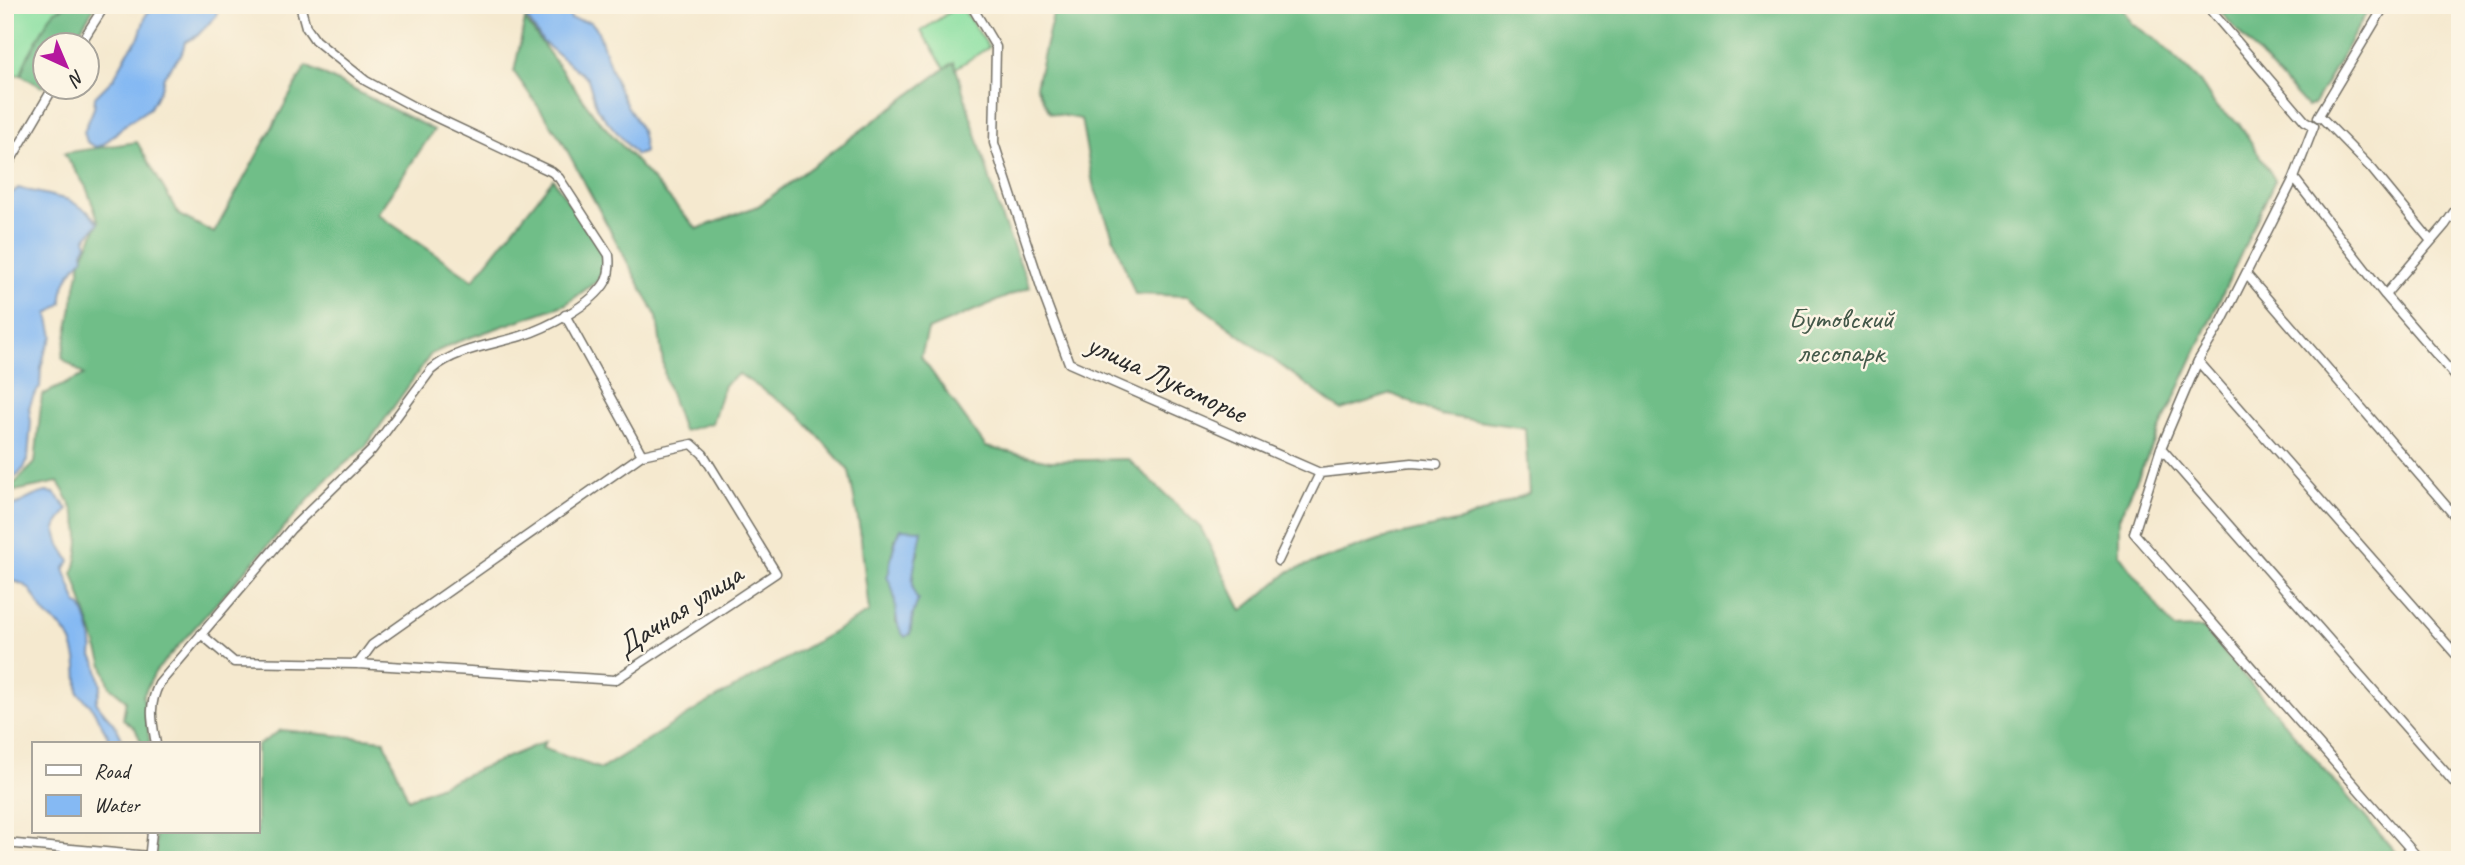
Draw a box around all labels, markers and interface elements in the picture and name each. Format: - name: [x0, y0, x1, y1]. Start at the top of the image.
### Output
- north arrow: [32, 32, 102, 102]
- text: N: [62, 65, 90, 92]
- park label: Бутовский лесопарк: [1788, 299, 1895, 371]
- street label: улица Лукоморье: [1079, 324, 1255, 432]
- street label: Дачная улица: [609, 554, 752, 665]
- legend: [32, 742, 259, 834]
- text: Road: [94, 758, 133, 784]
- text: Water: [94, 792, 141, 818]

